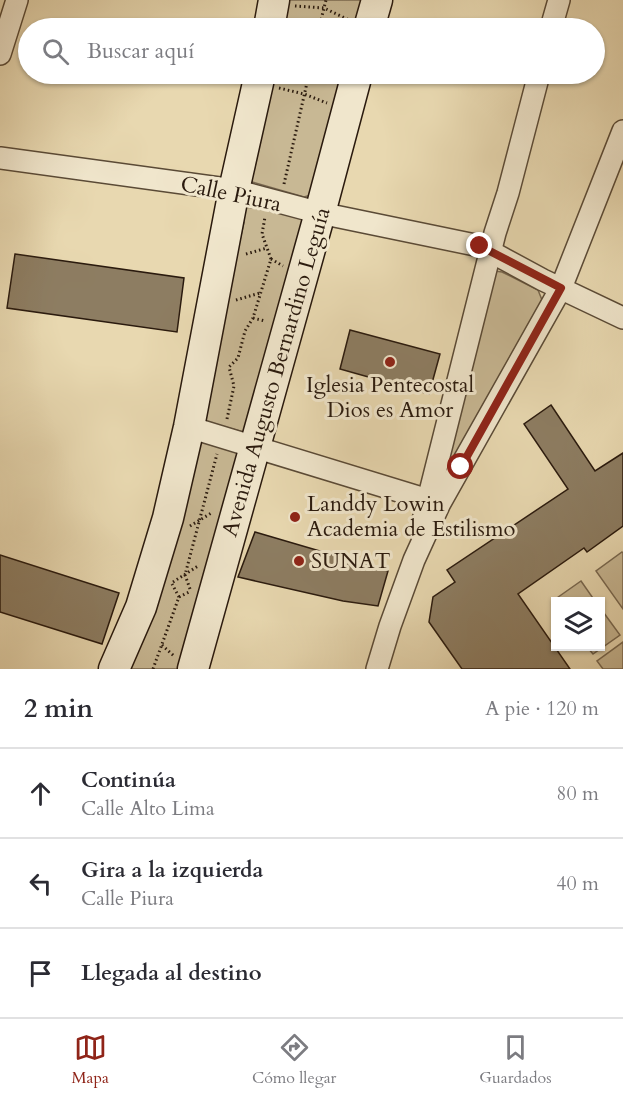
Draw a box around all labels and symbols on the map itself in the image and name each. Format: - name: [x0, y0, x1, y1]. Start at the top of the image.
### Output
- street label: Calle Piura: [178, 169, 285, 219]
- street label: Avenida Augusto Bernardino Leguía: [215, 203, 338, 540]
- route end: [466, 232, 492, 258]
- marker: Iglesia Pentecostal Dios es Amor: [383, 355, 397, 369]
- place label: Iglesia Pentecostal Dios es Amor: [306, 370, 474, 425]
- route start: [447, 453, 473, 479]
- place label: Landdy Lowin Academia de Estilismo: [307, 489, 516, 544]
- marker: Landdy Lowin Academia de Estilismo: [288, 510, 302, 524]
- place label: SUNAT: [311, 546, 391, 576]
- marker: SUNAT: [292, 554, 306, 568]

